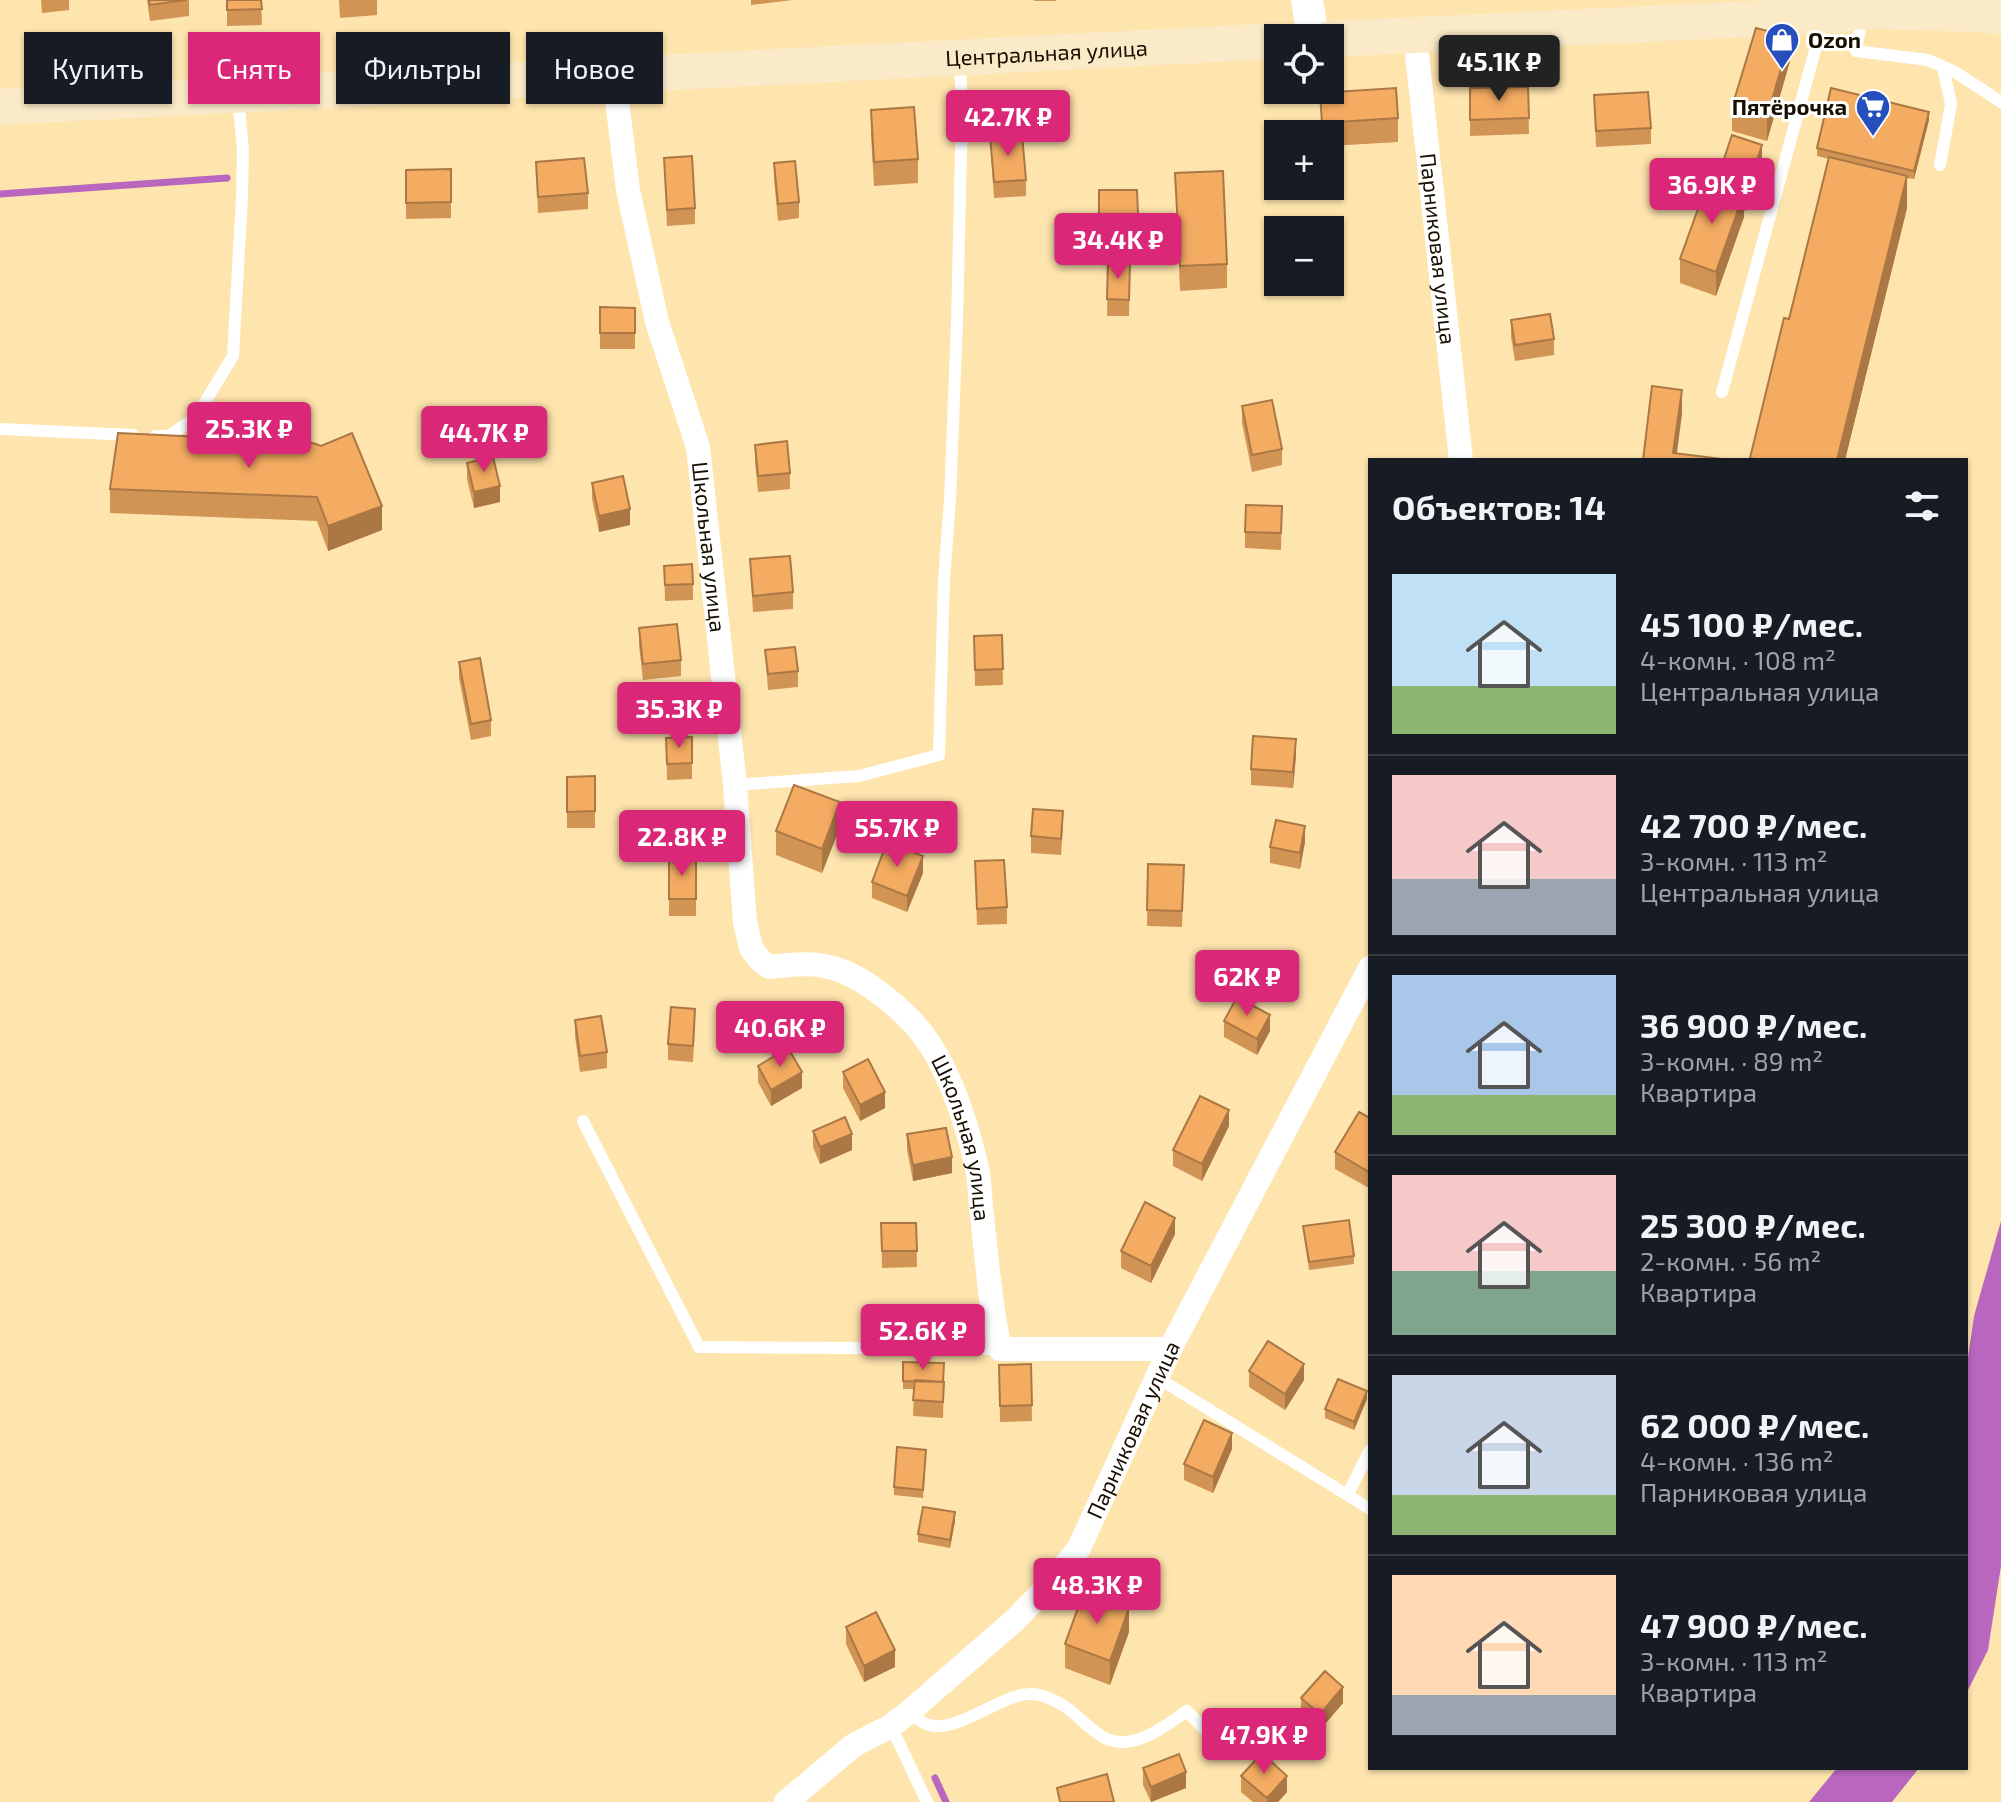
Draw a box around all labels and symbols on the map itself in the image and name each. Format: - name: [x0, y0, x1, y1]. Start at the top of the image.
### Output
- shop icon: Ozon: [1763, 21, 1801, 71]
- place label: Ozon: [1808, 26, 1861, 52]
- street label: Центральная улица: [945, 34, 1148, 70]
- pin: 45.1K ₽: [1425, 35, 1573, 103]
- supermarket icon: Пятёрочка: [1854, 88, 1892, 138]
- pin: 42.7K ₽: [934, 90, 1082, 158]
- place label: Пятёрочка: [1732, 93, 1847, 119]
- street label: Парниковая улица: [1416, 152, 1462, 346]
- pin: 36.9K ₽: [1638, 158, 1786, 226]
- pin: 34.4K ₽: [1044, 213, 1192, 281]
- pin: 25.3K ₽: [175, 402, 323, 470]
- pin: 44.7K ₽: [410, 406, 558, 474]
- street label: Школьная улица: [688, 460, 732, 633]
- pin: 35.3K ₽: [605, 682, 753, 750]
- pin: 55.7K ₽: [823, 801, 971, 869]
- pin: 22.8K ₽: [608, 810, 756, 878]
- pin: 62K ₽: [1191, 950, 1303, 1018]
- pin: 40.6K ₽: [706, 1001, 854, 1069]
- street label: Школьная улица: [927, 1050, 996, 1222]
- pin: 52.6K ₽: [849, 1304, 997, 1372]
- street label: Парниковая улица: [1080, 1336, 1184, 1522]
- pin: 48.3K ₽: [1023, 1558, 1171, 1626]
- pin: 47.9K ₽: [1190, 1708, 1338, 1776]

